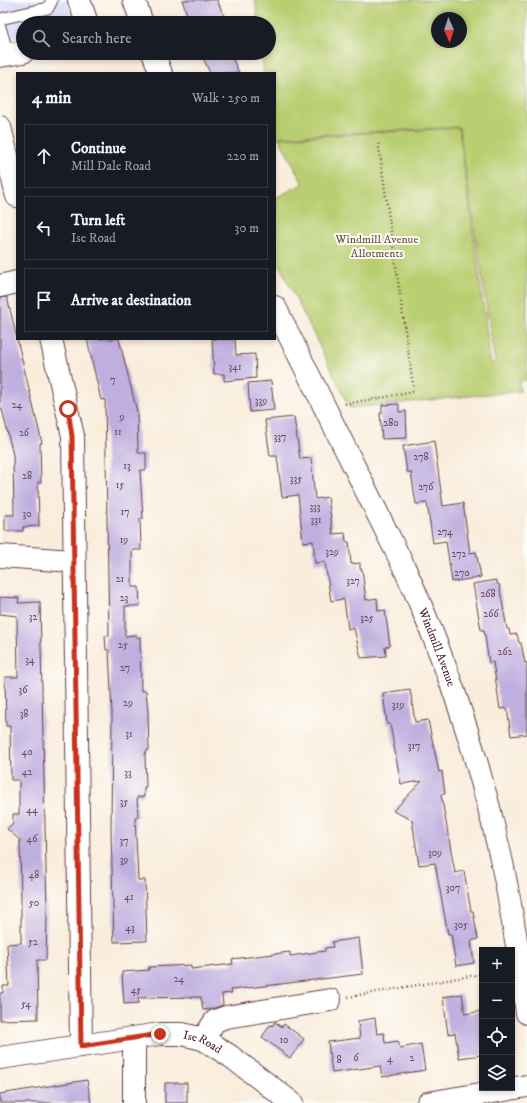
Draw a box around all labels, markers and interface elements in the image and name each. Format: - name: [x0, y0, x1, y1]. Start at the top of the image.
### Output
- north arrow: [431, 12, 467, 48]
- search box: [16, 16, 276, 60]
- icon: search: [30, 27, 52, 49]
- text: Search here: [62, 29, 131, 48]
- text: 4 min: [32, 87, 71, 109]
- text: Walk · 250 m: [192, 90, 260, 106]
- text: Continue: [71, 139, 126, 158]
- icon: ahead: [33, 145, 55, 167]
- text: 220 m: [227, 148, 259, 164]
- text: Mill Dale Road: [71, 158, 151, 174]
- text: Turn left: [71, 211, 125, 230]
- icon: left: [33, 217, 55, 239]
- text: 30 m: [235, 220, 259, 236]
- text: Ise Road: [71, 230, 116, 246]
- park label: Windmill Avenue Allotments: [335, 232, 418, 261]
- icon: arrive: [33, 289, 55, 311]
- text: Arrive at destination: [71, 291, 191, 310]
- house number: 341: [228, 361, 242, 373]
- house number: 7: [110, 374, 116, 386]
- house number: 339: [255, 395, 267, 407]
- house number: 24: [12, 399, 23, 411]
- route start: [59, 400, 77, 418]
- house number: 9: [119, 411, 125, 423]
- house number: 280: [383, 417, 399, 429]
- house number: 11: [114, 426, 122, 438]
- house number: 26: [19, 427, 30, 439]
- house number: 337: [274, 431, 286, 443]
- house number: 278: [414, 451, 428, 463]
- house number: 13: [123, 460, 131, 472]
- house number: 28: [22, 470, 32, 482]
- house number: 335: [290, 473, 302, 485]
- house number: 15: [116, 479, 124, 491]
- house number: 276: [418, 481, 434, 493]
- house number: 333: [309, 501, 321, 513]
- house number: 17: [121, 506, 129, 518]
- house number: 30: [22, 508, 32, 520]
- house number: 331: [310, 514, 322, 526]
- house number: 274: [437, 526, 453, 538]
- house number: 19: [120, 534, 128, 546]
- house number: 329: [325, 546, 339, 558]
- house number: 272: [452, 548, 467, 560]
- house number: 270: [454, 567, 470, 579]
- house number: 21: [116, 573, 125, 585]
- house number: 327: [346, 575, 360, 587]
- house number: 268: [480, 588, 496, 600]
- house number: 23: [120, 592, 129, 604]
- street label: Windmill Avenue: [414, 605, 459, 689]
- house number: 266: [483, 608, 499, 620]
- house number: 32: [29, 611, 37, 623]
- house number: 325: [360, 612, 374, 624]
- house number: 25: [118, 639, 128, 651]
- house number: 262: [497, 646, 513, 658]
- house number: 34: [25, 654, 35, 666]
- house number: 27: [120, 662, 130, 674]
- house number: 36: [19, 684, 28, 696]
- house number: 29: [123, 697, 133, 709]
- house number: 319: [392, 699, 404, 711]
- house number: 38: [20, 708, 28, 720]
- house number: 31: [125, 728, 133, 740]
- house number: 317: [408, 740, 420, 752]
- house number: 40: [21, 746, 33, 758]
- house number: 42: [22, 766, 32, 778]
- house number: 33: [124, 767, 132, 779]
- house number: 35: [120, 796, 128, 808]
- house number: 44: [26, 804, 38, 816]
- house number: 46: [27, 833, 38, 845]
- house number: 37: [120, 835, 129, 847]
- house number: 309: [428, 847, 442, 859]
- house number: 39: [120, 854, 128, 866]
- house number: 48: [29, 869, 39, 881]
- house number: 307: [446, 882, 460, 894]
- house number: 41: [124, 891, 134, 903]
- house number: 50: [29, 897, 39, 909]
- house number: 305: [454, 919, 468, 931]
- house number: 43: [125, 922, 135, 934]
- house number: 52: [28, 936, 38, 948]
- map controls: [479, 947, 515, 1091]
- button: +: [479, 947, 515, 983]
- house number: 24: [174, 973, 185, 985]
- button: −: [479, 983, 515, 1019]
- house number: 45: [131, 984, 141, 996]
- house number: 54: [21, 998, 31, 1010]
- button: locate: [479, 1019, 515, 1055]
- route end: [151, 1025, 169, 1043]
- street label: Ise Road: [182, 1028, 225, 1057]
- house number: 10: [279, 1034, 289, 1046]
- house number: 6: [353, 1052, 359, 1064]
- house number: 2: [410, 1052, 415, 1064]
- house number: 4: [387, 1053, 393, 1065]
- house number: 8: [336, 1054, 342, 1066]
- button: layers: [479, 1055, 515, 1091]

